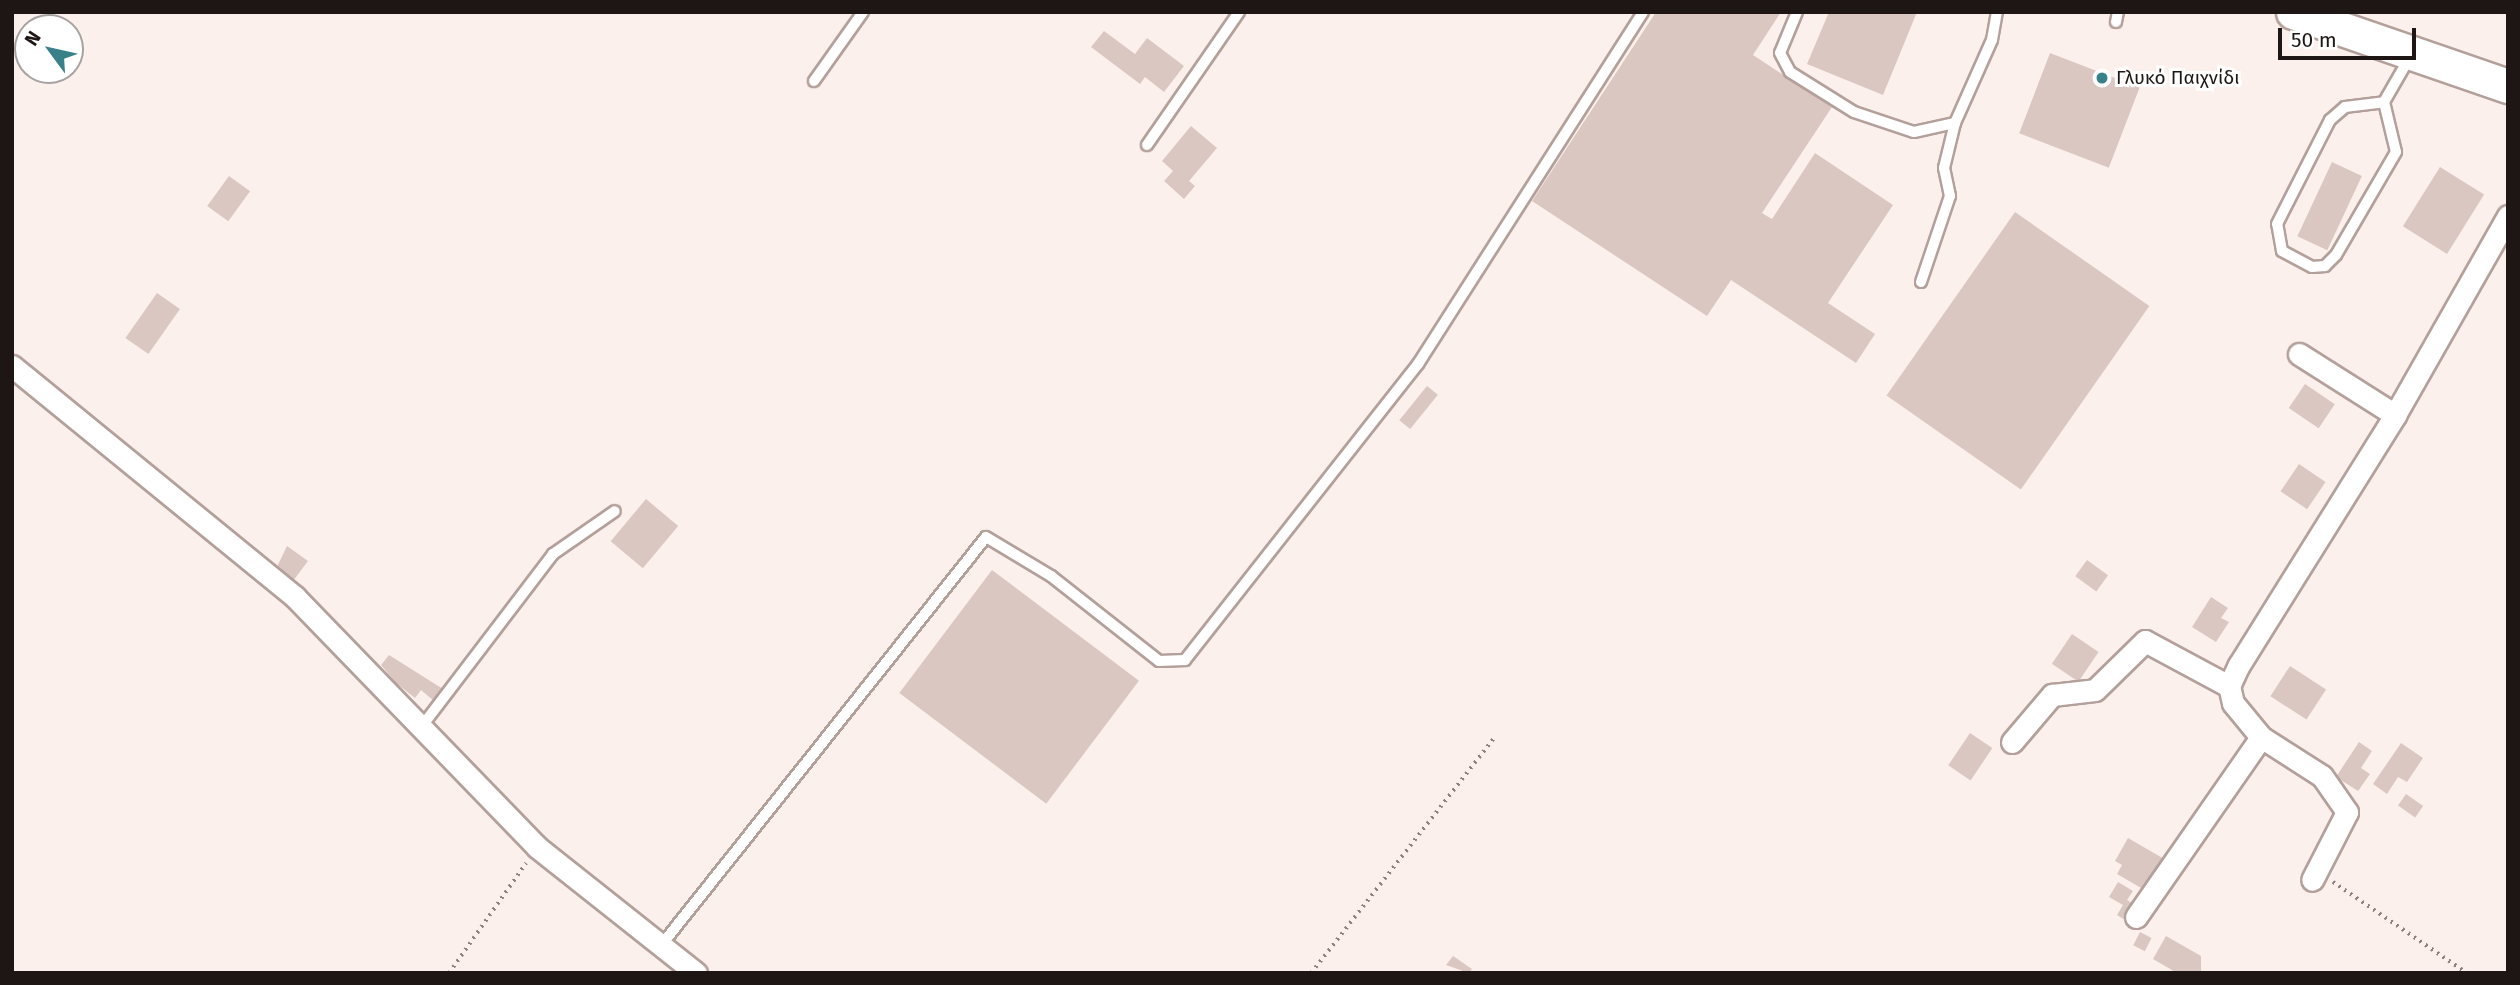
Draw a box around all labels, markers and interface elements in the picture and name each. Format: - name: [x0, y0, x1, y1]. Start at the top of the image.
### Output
- north arrow: [14, 14, 84, 84]
- scale bar: [2282, 14, 2420, 58]
- text: N: [20, 27, 46, 50]
- text: 50 m: [2291, 27, 2337, 53]
- place label: Γλυκό Παιχνίδι: [2116, 67, 2240, 89]
- marker: Γλυκό Παιχνίδι: [2094, 70, 2110, 86]

